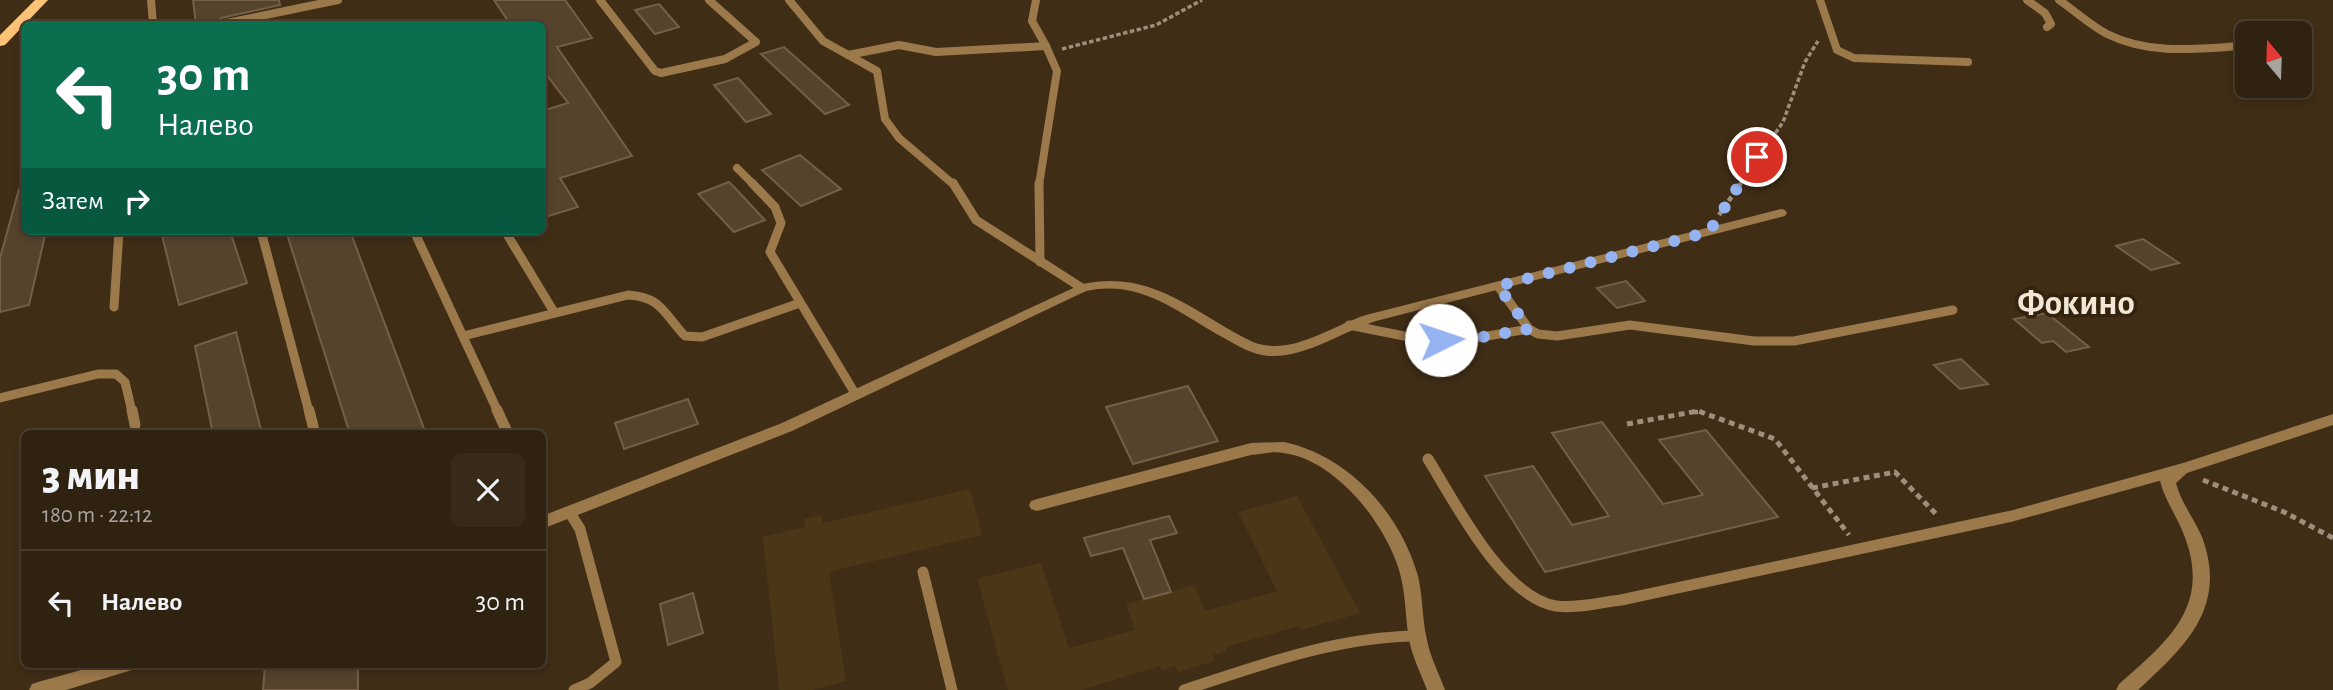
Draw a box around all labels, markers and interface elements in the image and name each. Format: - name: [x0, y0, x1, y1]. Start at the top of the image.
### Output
- north arrow: [2235, 21, 2312, 98]
- map controls: [2235, 21, 2312, 98]
- icon: left: [42, 49, 133, 140]
- text: 30 m: [157, 51, 251, 100]
- text: Налево: [157, 109, 254, 141]
- pin: [1727, 127, 1787, 187]
- icon: arrive: [1738, 138, 1776, 176]
- icon: right: [118, 182, 156, 220]
- text: Затем: [42, 188, 104, 214]
- district label: Фокино: [2017, 286, 2135, 321]
- position arrow: [1404, 303, 1478, 377]
- button: close: [451, 453, 525, 527]
- text: 3 мин: [42, 455, 140, 497]
- text: 180 m · 22:12: [42, 504, 153, 527]
- icon: left: [42, 584, 80, 622]
- text: Налево: [101, 589, 182, 615]
- text: 30 m: [475, 589, 525, 615]

